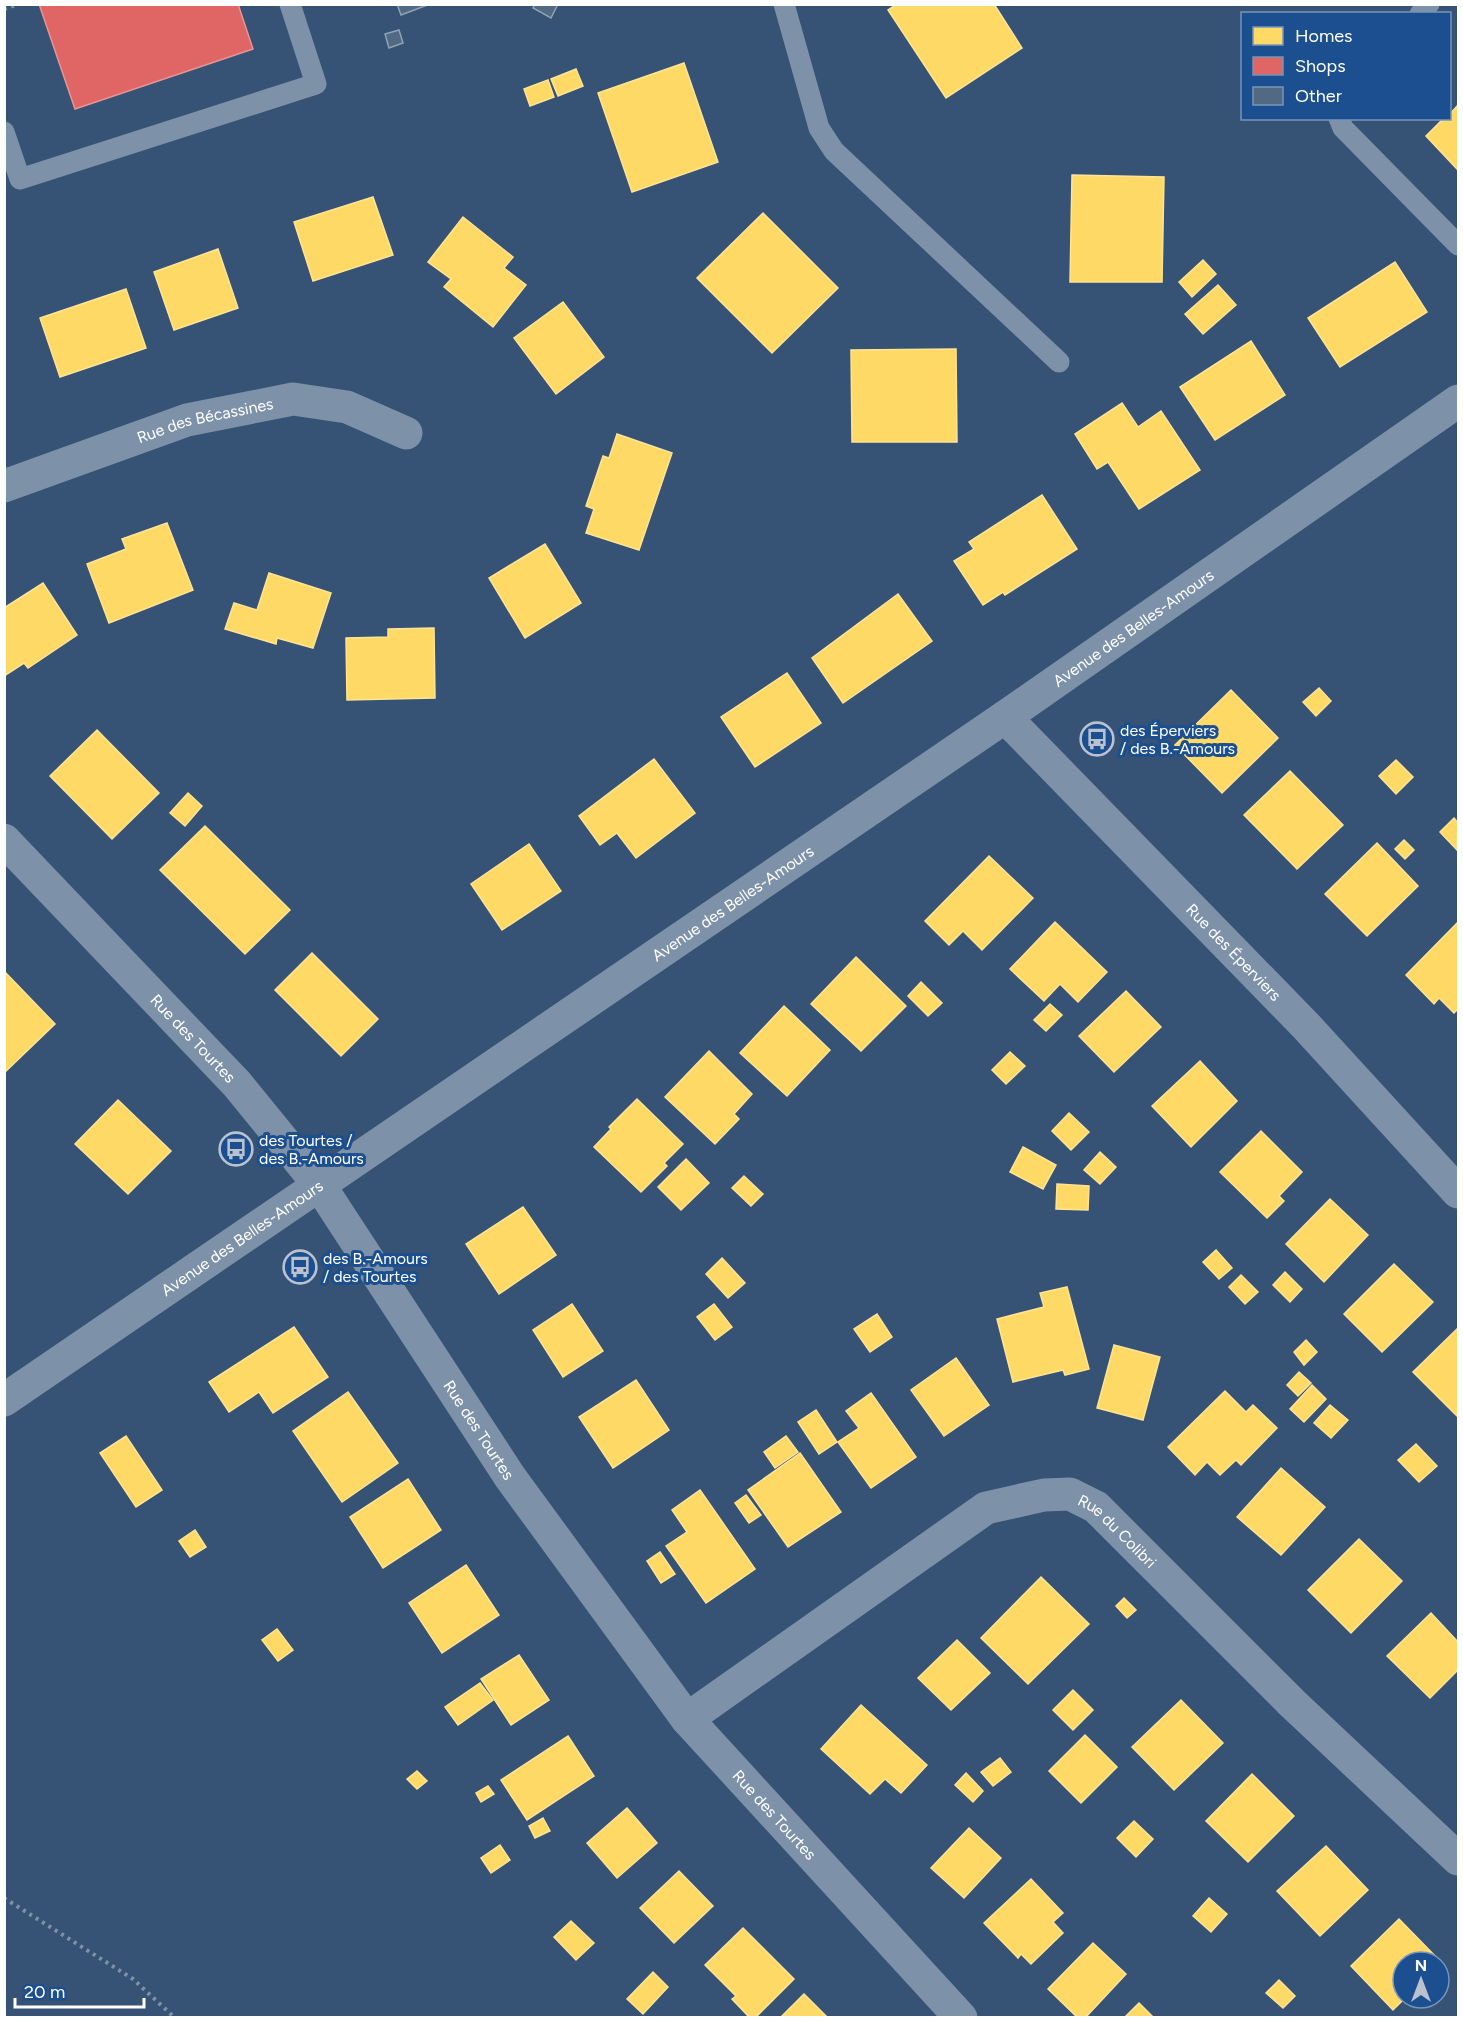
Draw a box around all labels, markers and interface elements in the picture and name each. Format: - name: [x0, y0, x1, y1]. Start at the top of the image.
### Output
- legend: [1241, 12, 1451, 120]
- text: Homes: [1295, 25, 1353, 47]
- text: Shops: [1295, 55, 1346, 77]
- text: Other: [1295, 85, 1342, 107]
- street label: Rue des Bécassines: [134, 394, 275, 447]
- street label: Avenue des Belles-Amours: [1049, 565, 1217, 691]
- bus stop icon: des Éperviers / des B.-Amours: [1079, 721, 1115, 757]
- place label: des Éperviers / des B.-Amours: [1120, 721, 1235, 758]
- street label: Avenue des Belles-Amours: [648, 841, 817, 965]
- street label: Rue des Éperviers: [1182, 900, 1285, 1005]
- street label: Rue des Tourtes: [146, 990, 239, 1087]
- bus stop icon: des Tourtes / des B.-Amours: [218, 1131, 254, 1167]
- place label: des Tourtes / des B.-Amours: [259, 1131, 364, 1168]
- street label: Avenue des Belles-Amours: [158, 1176, 327, 1300]
- bus stop icon: des B.-Amours / des Tourtes: [282, 1249, 318, 1285]
- place label: des B.-Amours / des Tourtes: [323, 1249, 428, 1286]
- street label: Rue des Tourtes: [439, 1377, 518, 1483]
- street label: Rue du Colibri: [1075, 1491, 1160, 1572]
- street label: Rue des Tourtes: [728, 1766, 820, 1864]
- north arrow: [1391, 1950, 1451, 2010]
- text: N: [1415, 1956, 1427, 1975]
- scale bar: [15, 1971, 144, 2009]
- text: 20 m: [24, 1981, 65, 2003]

